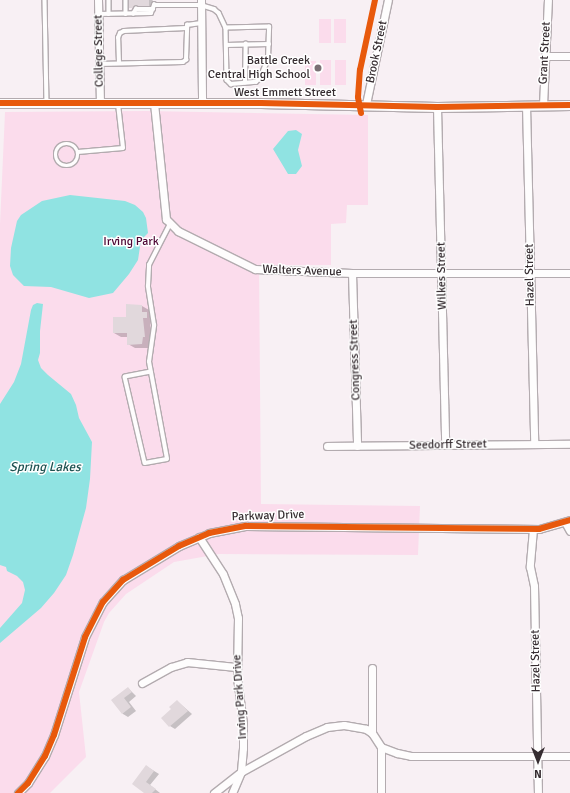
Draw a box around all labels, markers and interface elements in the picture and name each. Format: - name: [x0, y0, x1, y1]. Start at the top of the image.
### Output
- street label: College Street: [91, 15, 107, 87]
- street label: Brook Street: [363, 19, 391, 85]
- street label: Grant Street: [536, 21, 554, 85]
- place label: Battle Creek Central High School: [208, 54, 310, 82]
- marker: Battle Creek Central High School: [313, 63, 323, 73]
- street label: West Emmett Street: [234, 86, 336, 100]
- park label: Irving Park: [103, 235, 159, 249]
- street label: Wilkes Street: [434, 242, 450, 310]
- street label: Hazel Street: [522, 243, 538, 307]
- street label: Walters Avenue: [262, 262, 342, 280]
- street label: Congress Street: [346, 319, 364, 401]
- street label: Seedorff Street: [409, 437, 487, 453]
- water label: Spring Lakes: [9, 459, 81, 475]
- street label: Parkway Drive: [231, 508, 305, 524]
- street label: Hazel Street: [528, 629, 544, 693]
- street label: Irving Park Drive: [230, 654, 250, 740]
- north arrow: [518, 741, 558, 781]
- text: N: [534, 767, 542, 780]

